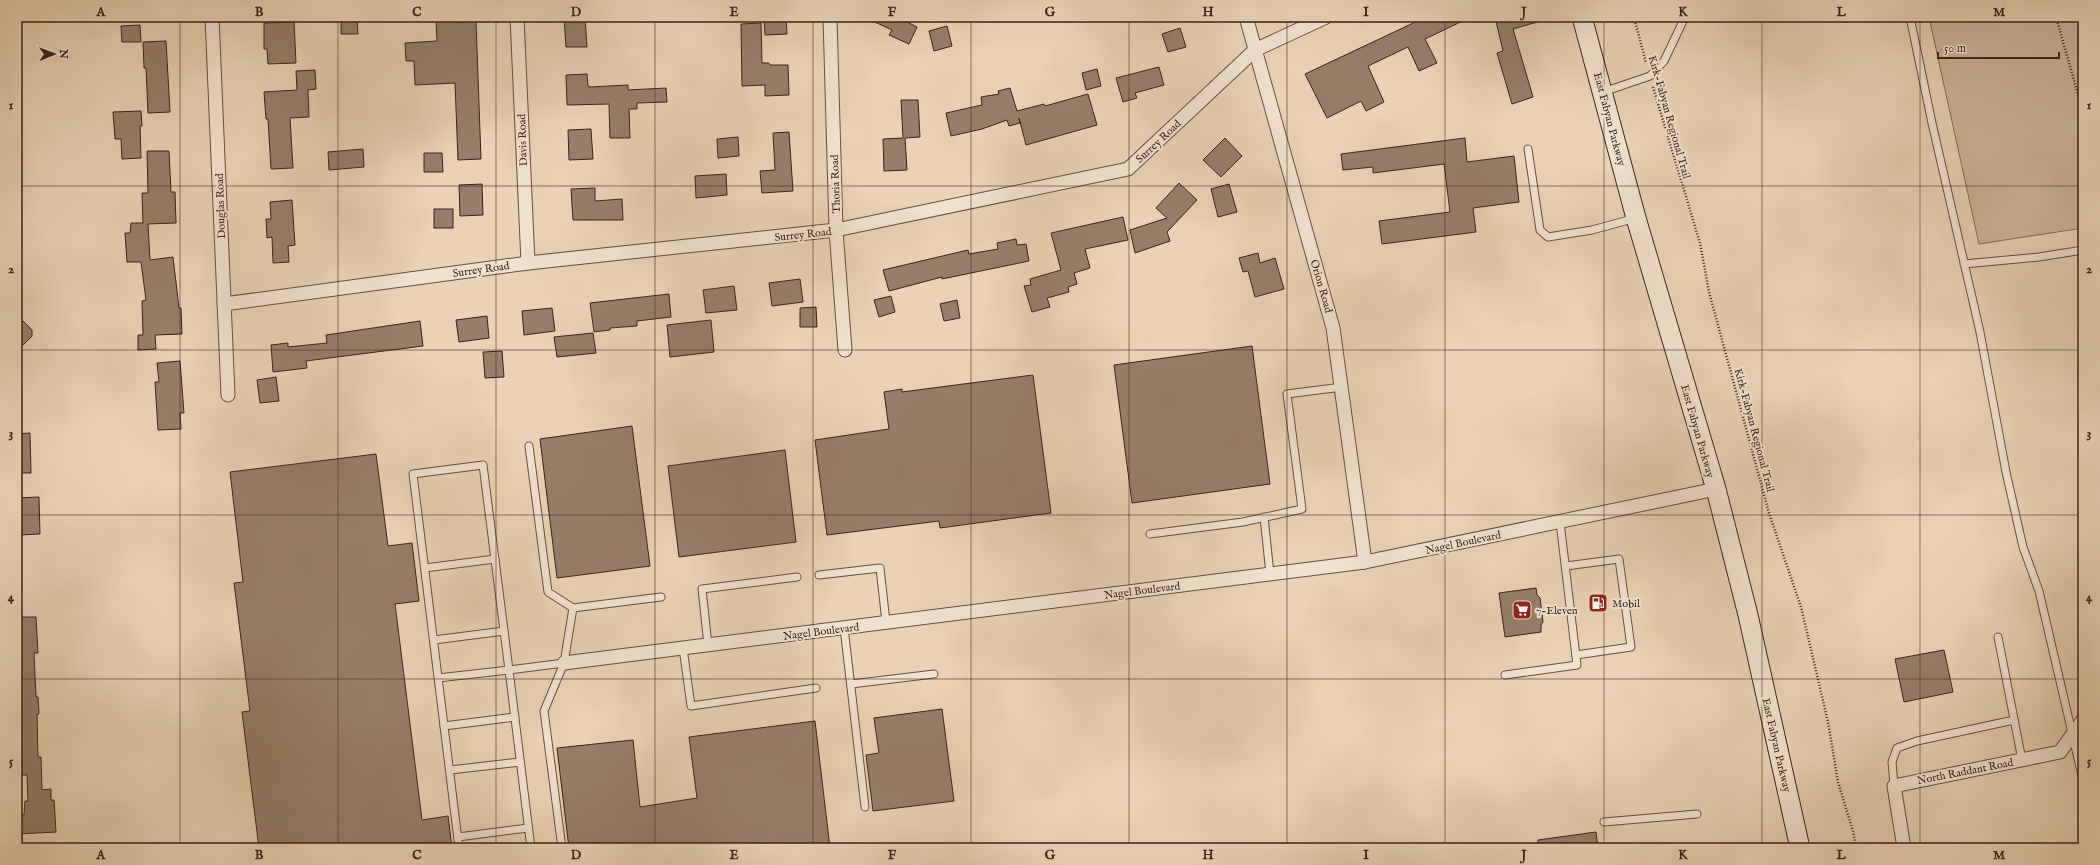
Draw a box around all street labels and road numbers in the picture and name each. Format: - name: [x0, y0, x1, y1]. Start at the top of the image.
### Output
- street label: Kirk-Fabyan Regional Trail: [1645, 54, 1693, 181]
- street label: East Fabyan Parkway: [1590, 71, 1628, 168]
- street label: Davis Road: [515, 113, 531, 166]
- street label: Surrey Road: [1133, 117, 1184, 166]
- street label: Thoria Road: [828, 154, 844, 214]
- street label: Douglas Road: [213, 173, 229, 239]
- street label: Surrey Road: [774, 225, 832, 245]
- street label: Orion Road: [1307, 258, 1335, 315]
- street label: Surrey Road: [452, 259, 511, 281]
- street label: Kirk-Fabyan Regional Trail: [1731, 367, 1777, 494]
- street label: East Fabyan Parkway: [1677, 383, 1717, 480]
- street label: Nagel Boulevard: [1424, 528, 1502, 558]
- street label: Nagel Boulevard: [1103, 579, 1181, 603]
- street label: Nagel Boulevard: [782, 620, 860, 644]
- street label: East Fabyan Parkway: [1758, 697, 1794, 794]
- street label: North Raddant Road: [1916, 756, 2015, 788]

